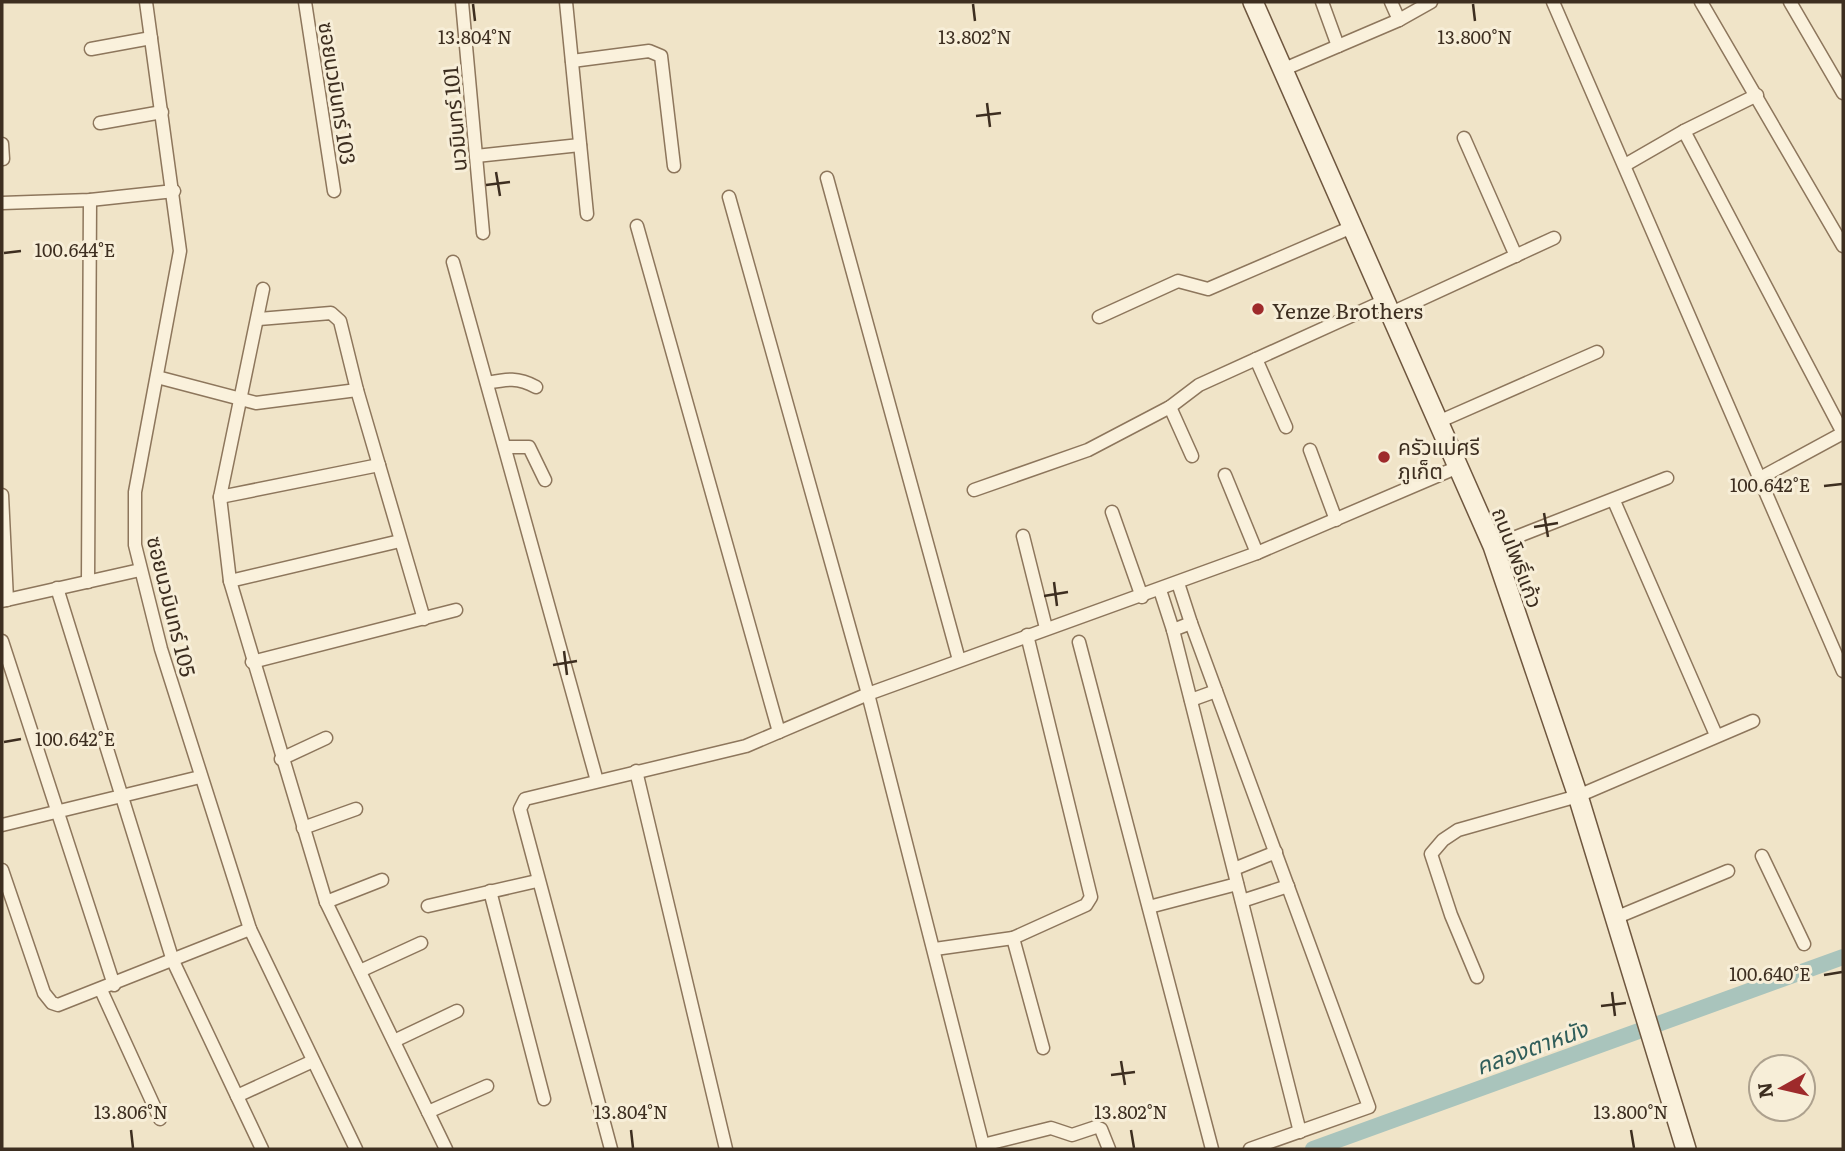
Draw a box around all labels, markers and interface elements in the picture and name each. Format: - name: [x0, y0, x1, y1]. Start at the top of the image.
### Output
- street label: ซอยนวมินทร์ 103: [312, 19, 366, 167]
- text: 13.804°N: [438, 23, 512, 50]
- text: 13.802°N: [938, 23, 1012, 50]
- text: 13.800°N: [1438, 23, 1512, 50]
- street label: นวมินทร์ 101: [433, 65, 473, 173]
- text: 100.644°E: [35, 236, 115, 263]
- place label: Yenze Brothers: [1272, 294, 1423, 325]
- marker: Yenze Brothers: [1250, 301, 1266, 317]
- place label: ครัวแม่ศรี ภูเก็ต: [1398, 430, 1480, 485]
- marker: ครัวแม่ศรี ภูเก็ต: [1376, 449, 1392, 465]
- text: 100.642°E: [1730, 471, 1810, 498]
- street label: ถนนโพธิ์แก้ว: [1486, 502, 1552, 612]
- street label: ซอยนวมินทร์ 105: [141, 533, 205, 679]
- text: 100.642°E: [35, 725, 115, 752]
- text: 100.640°E: [1729, 960, 1811, 987]
- water label: คลองตาหนัง: [1470, 1010, 1593, 1082]
- north arrow: [1747, 1053, 1817, 1123]
- text: N: [1749, 1081, 1779, 1100]
- text: 13.806°N: [94, 1098, 168, 1125]
- text: 13.804°N: [594, 1098, 668, 1125]
- text: 13.802°N: [1094, 1098, 1168, 1125]
- text: 13.800°N: [1594, 1098, 1668, 1125]

